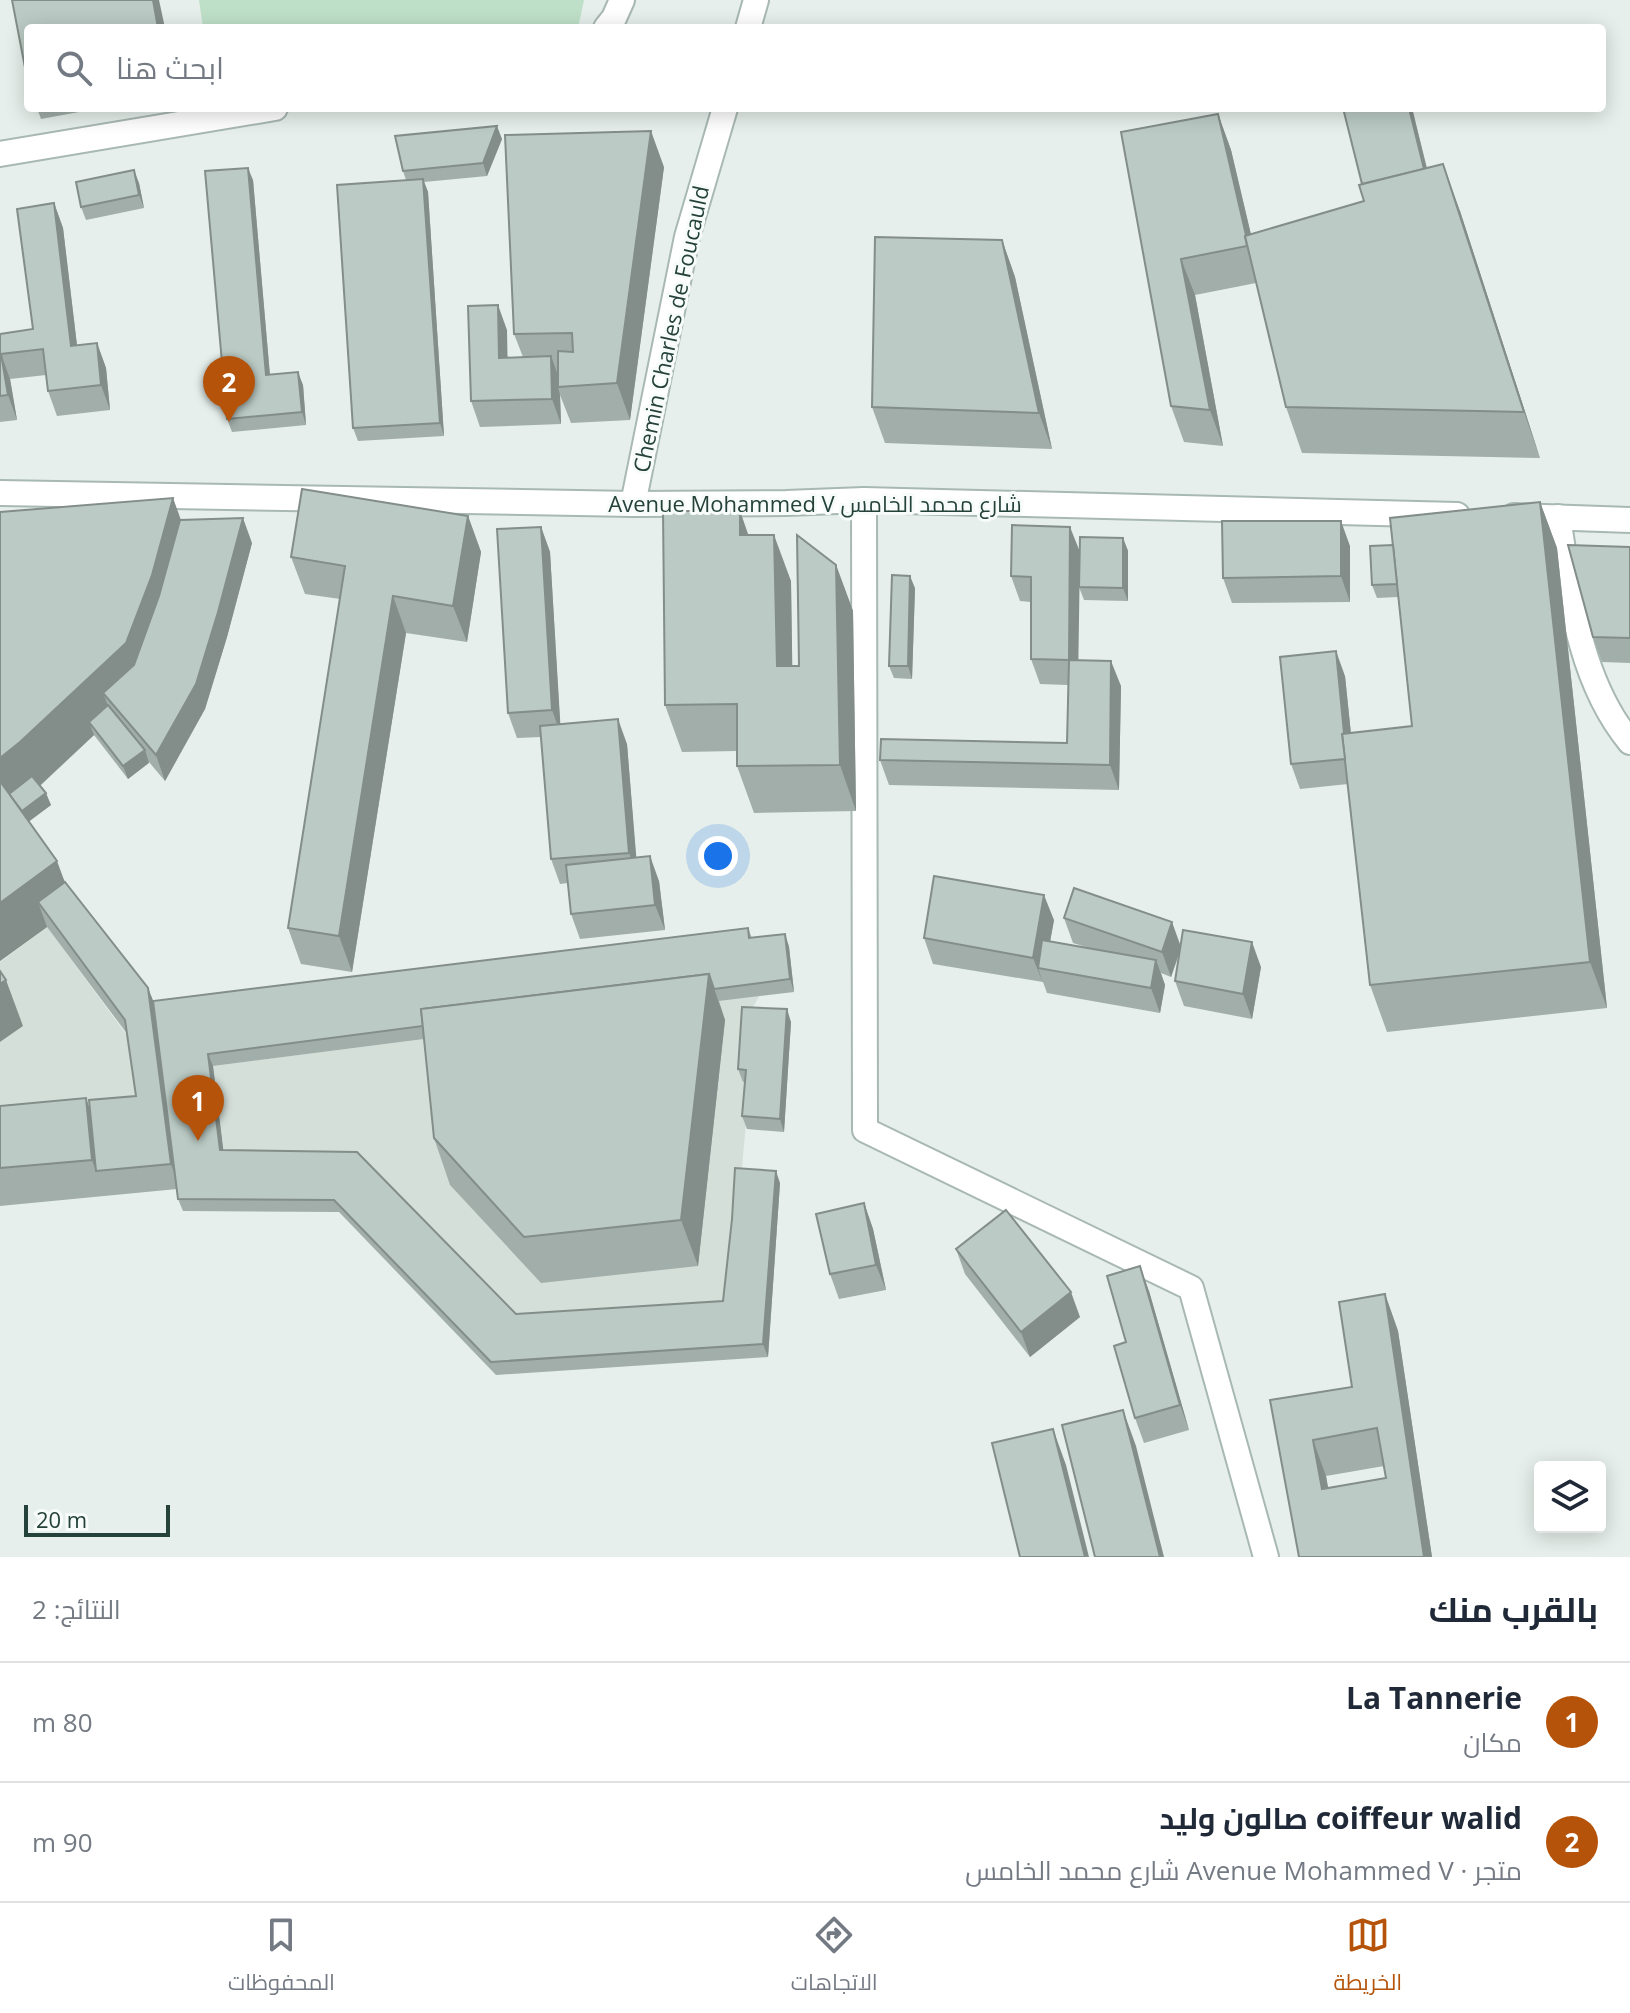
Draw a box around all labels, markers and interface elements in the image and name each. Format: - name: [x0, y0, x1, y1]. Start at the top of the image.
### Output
- search box: [24, 24, 1606, 112]
- icon: search: [52, 46, 96, 90]
- text: ابحث هنا: [116, 47, 224, 88]
- street label: Chemin Charles de Foucauld: [625, 183, 715, 475]
- pin: 2: [203, 356, 255, 422]
- street label: Avenue Mohammed V شارع محمد الخامس: [608, 488, 1022, 519]
- your location: [698, 836, 738, 876]
- pin: 1: [172, 1075, 224, 1141]
- map controls: [1534, 1461, 1606, 1533]
- button: layers: [1534, 1461, 1606, 1533]
- scale bar: [24, 1501, 170, 1537]
- text: 20 m: [36, 1504, 87, 1534]
- text: بالقرب منك: [1429, 1586, 1598, 1632]
- text: النتائج: 2: [32, 1591, 121, 1627]
- text: La Tannerie: [1346, 1677, 1522, 1718]
- text: 80 m: [32, 1704, 93, 1740]
- text: 1: [1565, 1704, 1579, 1740]
- text: مكان: [1463, 1724, 1522, 1760]
- text: coiffeur walid صالون وليد: [1160, 1797, 1522, 1838]
- text: 90 m: [32, 1824, 93, 1860]
- text: 2: [1565, 1824, 1579, 1860]
- text: متجر · Avenue Mohammed V شارع محمد الخامس: [965, 1852, 1522, 1888]
- tab: المحفوظات: [228, 1913, 335, 2003]
- tab: الاتجاهات: [791, 1913, 878, 2003]
- tab: الخريطة: [1333, 1913, 1402, 2003]

